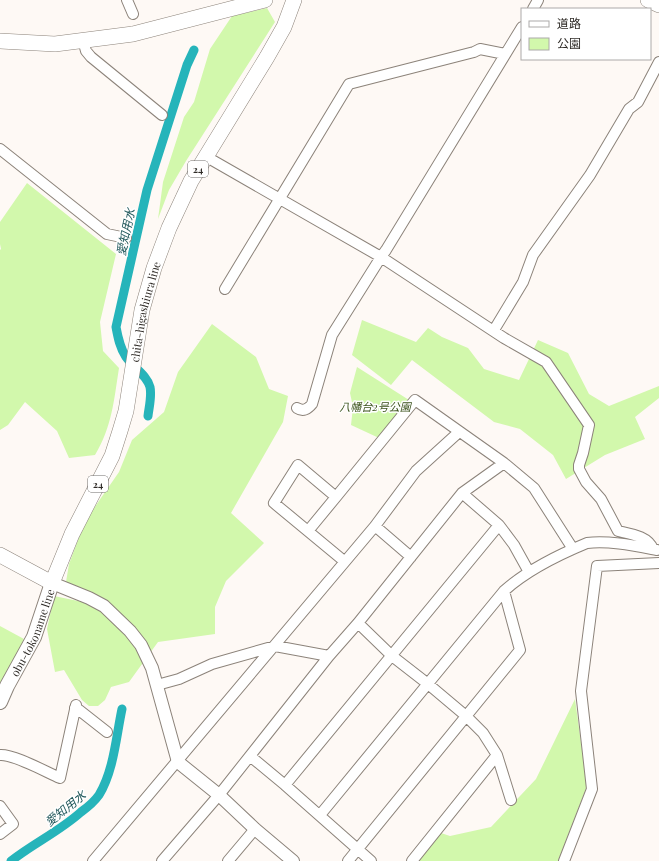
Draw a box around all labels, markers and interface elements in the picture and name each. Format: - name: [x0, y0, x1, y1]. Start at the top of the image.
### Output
- legend: [521, 8, 651, 60]
- text: 道路: [557, 15, 581, 31]
- text: 公園: [557, 35, 581, 51]
- road number: 24: [188, 161, 208, 177]
- water label: 愛知用水: [112, 205, 138, 257]
- street label: chita-higashiura line: [126, 259, 164, 363]
- park label: 八幡台2号公園: [339, 399, 413, 414]
- road number: 24: [88, 476, 108, 492]
- street label: obu-tokoname line: [6, 586, 57, 679]
- water label: 愛知用水: [41, 785, 90, 829]

